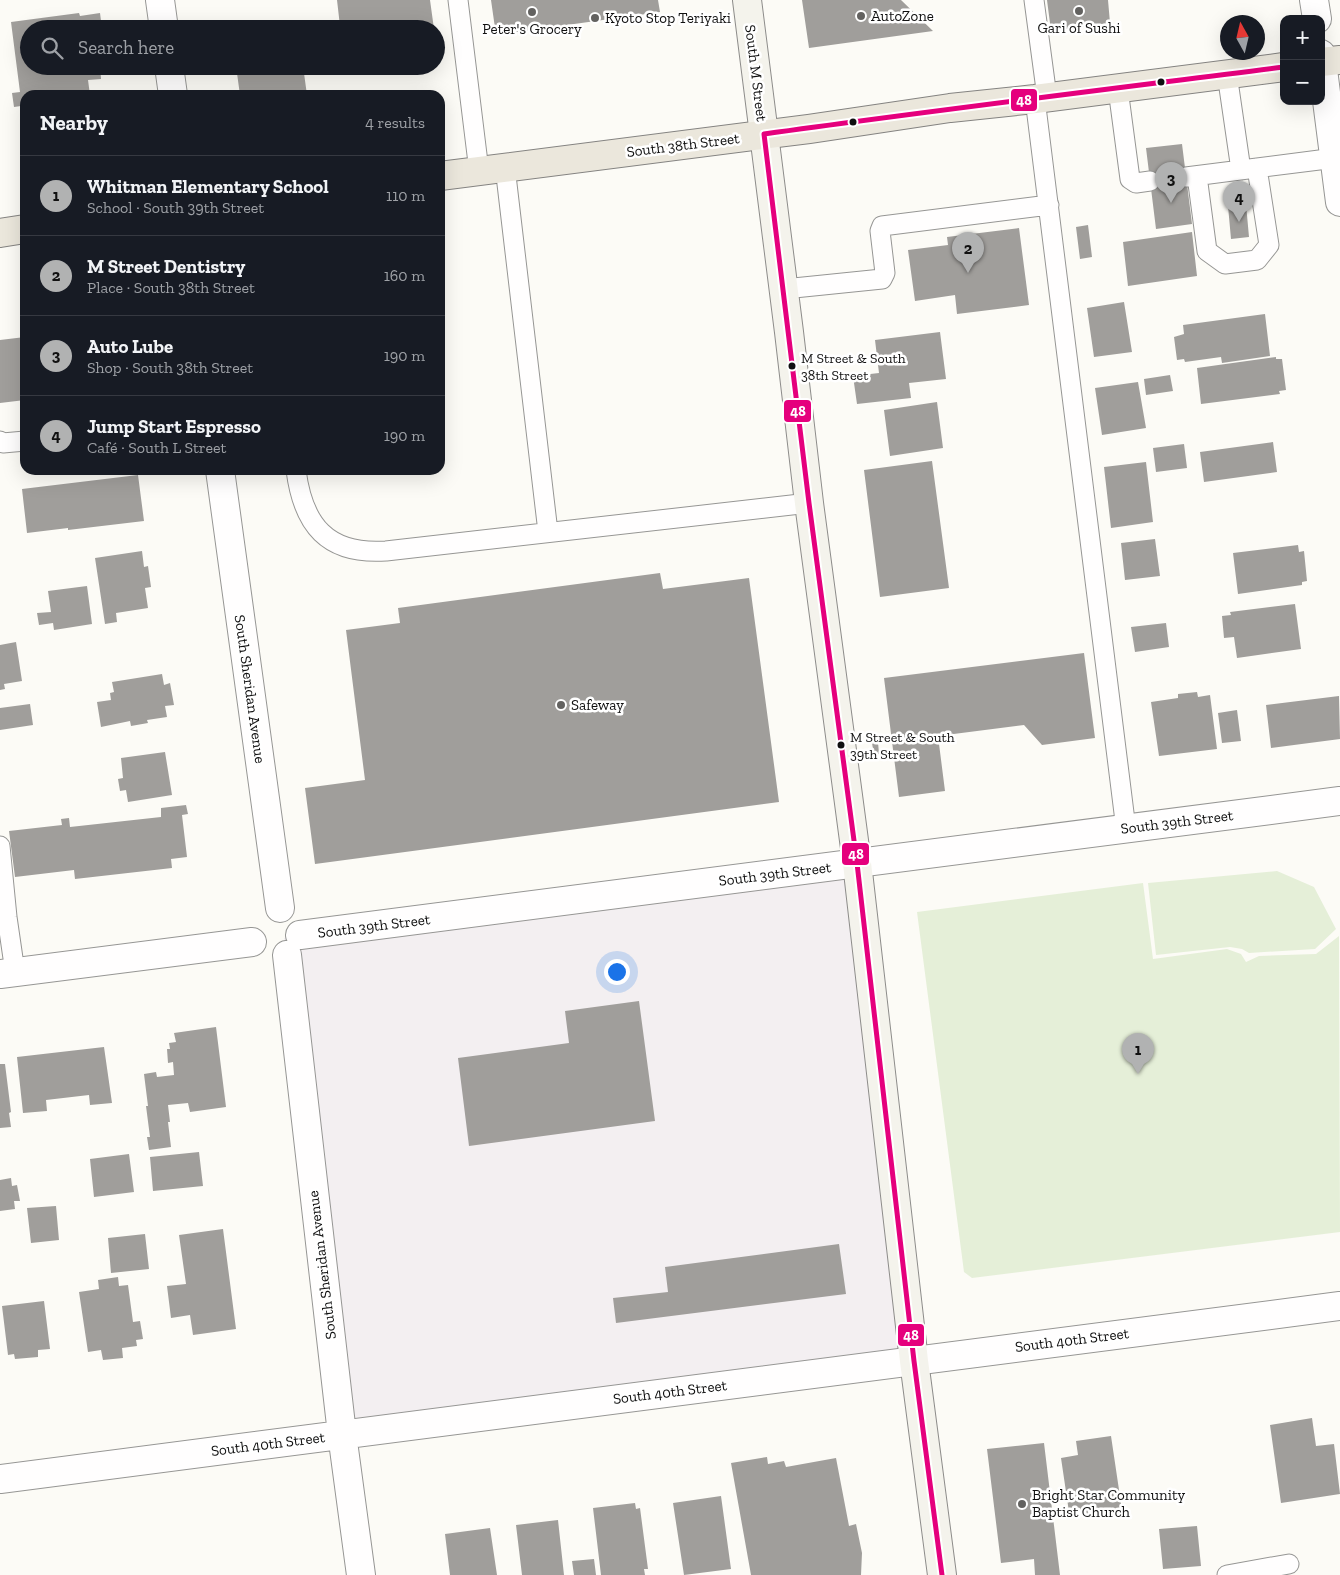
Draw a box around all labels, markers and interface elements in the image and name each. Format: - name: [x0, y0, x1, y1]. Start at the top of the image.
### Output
- marker: Gari of Sushi: [1073, 5, 1085, 17]
- marker: Peter's Grocery: [526, 6, 538, 18]
- place label: AutoZone: [871, 7, 934, 25]
- place label: Kyoto Stop Teriyaki: [605, 9, 731, 27]
- marker: AutoZone: [855, 10, 867, 22]
- marker: Kyoto Stop Teriyaki: [589, 12, 601, 24]
- north arrow: [1220, 15, 1265, 60]
- map controls: [1280, 15, 1325, 105]
- button: +: [1280, 15, 1325, 60]
- place label: Gari of Sushi: [1038, 19, 1120, 37]
- search box: [20, 20, 445, 75]
- place label: Peter's Grocery: [482, 20, 582, 38]
- street label: South M Street: [741, 24, 771, 123]
- icon: search: [38, 34, 66, 62]
- text: Search here: [78, 36, 174, 59]
- button: −: [1280, 60, 1325, 105]
- unlabelled marker: [1156, 77, 1166, 87]
- line badge: 48: [1010, 88, 1038, 112]
- text: 48: [1016, 92, 1032, 109]
- text: Nearby: [40, 110, 108, 135]
- text: 4 results: [365, 113, 425, 132]
- unlabelled marker: [848, 117, 858, 127]
- street label: South 38th Street: [626, 129, 741, 161]
- pin: 3: [1155, 162, 1187, 203]
- text: Whitman Elementary School: [87, 175, 329, 198]
- pin: 4: [1223, 181, 1255, 222]
- text: 1: [53, 186, 59, 205]
- text: 110 m: [386, 186, 425, 205]
- text: School · South 39th Street: [87, 198, 264, 217]
- pin: 2: [952, 232, 984, 273]
- text: M Street Dentistry: [87, 255, 245, 278]
- text: 2: [52, 266, 60, 285]
- text: 160 m: [384, 266, 425, 285]
- text: Place · South 38th Street: [87, 278, 255, 297]
- text: Auto Lube: [87, 335, 173, 358]
- text: 3: [52, 346, 60, 365]
- text: 190 m: [384, 346, 425, 365]
- place label: M Street & South 38th Street: [801, 350, 906, 384]
- text: Shop · South 38th Street: [87, 358, 253, 377]
- marker: M Street & South 38th Street: [787, 361, 797, 371]
- line badge: 48: [783, 399, 812, 423]
- text: 48: [790, 403, 806, 420]
- text: Jump Start Espresso: [87, 415, 261, 438]
- text: 4: [51, 426, 61, 445]
- text: 190 m: [384, 426, 425, 445]
- text: Café · South L Street: [87, 438, 227, 457]
- street label: South Sheridan Avenue: [231, 614, 269, 764]
- place label: Safeway: [571, 696, 624, 714]
- marker: Safeway: [555, 699, 567, 711]
- place label: M Street & South 39th Street: [850, 729, 955, 763]
- marker: M Street & South 39th Street: [836, 740, 846, 750]
- street label: South 39th Street: [1120, 806, 1235, 838]
- line badge: 48: [841, 842, 870, 866]
- text: 48: [848, 846, 864, 863]
- street label: South 39th Street: [718, 858, 833, 890]
- street label: South 39th Street: [317, 910, 432, 942]
- your location: [604, 959, 630, 985]
- pin: 1: [1122, 1033, 1154, 1074]
- street label: South Sheridan Avenue: [304, 1190, 340, 1340]
- line badge: 48: [897, 1323, 925, 1347]
- street label: South 40th Street: [1014, 1324, 1130, 1356]
- text: 48: [903, 1327, 919, 1344]
- street label: South 40th Street: [612, 1376, 728, 1408]
- street label: South 40th Street: [210, 1428, 326, 1460]
- place label: Bright Star Community Baptist Church: [1032, 1486, 1185, 1521]
- marker: Bright Star Community Baptist Church: [1016, 1498, 1028, 1510]

